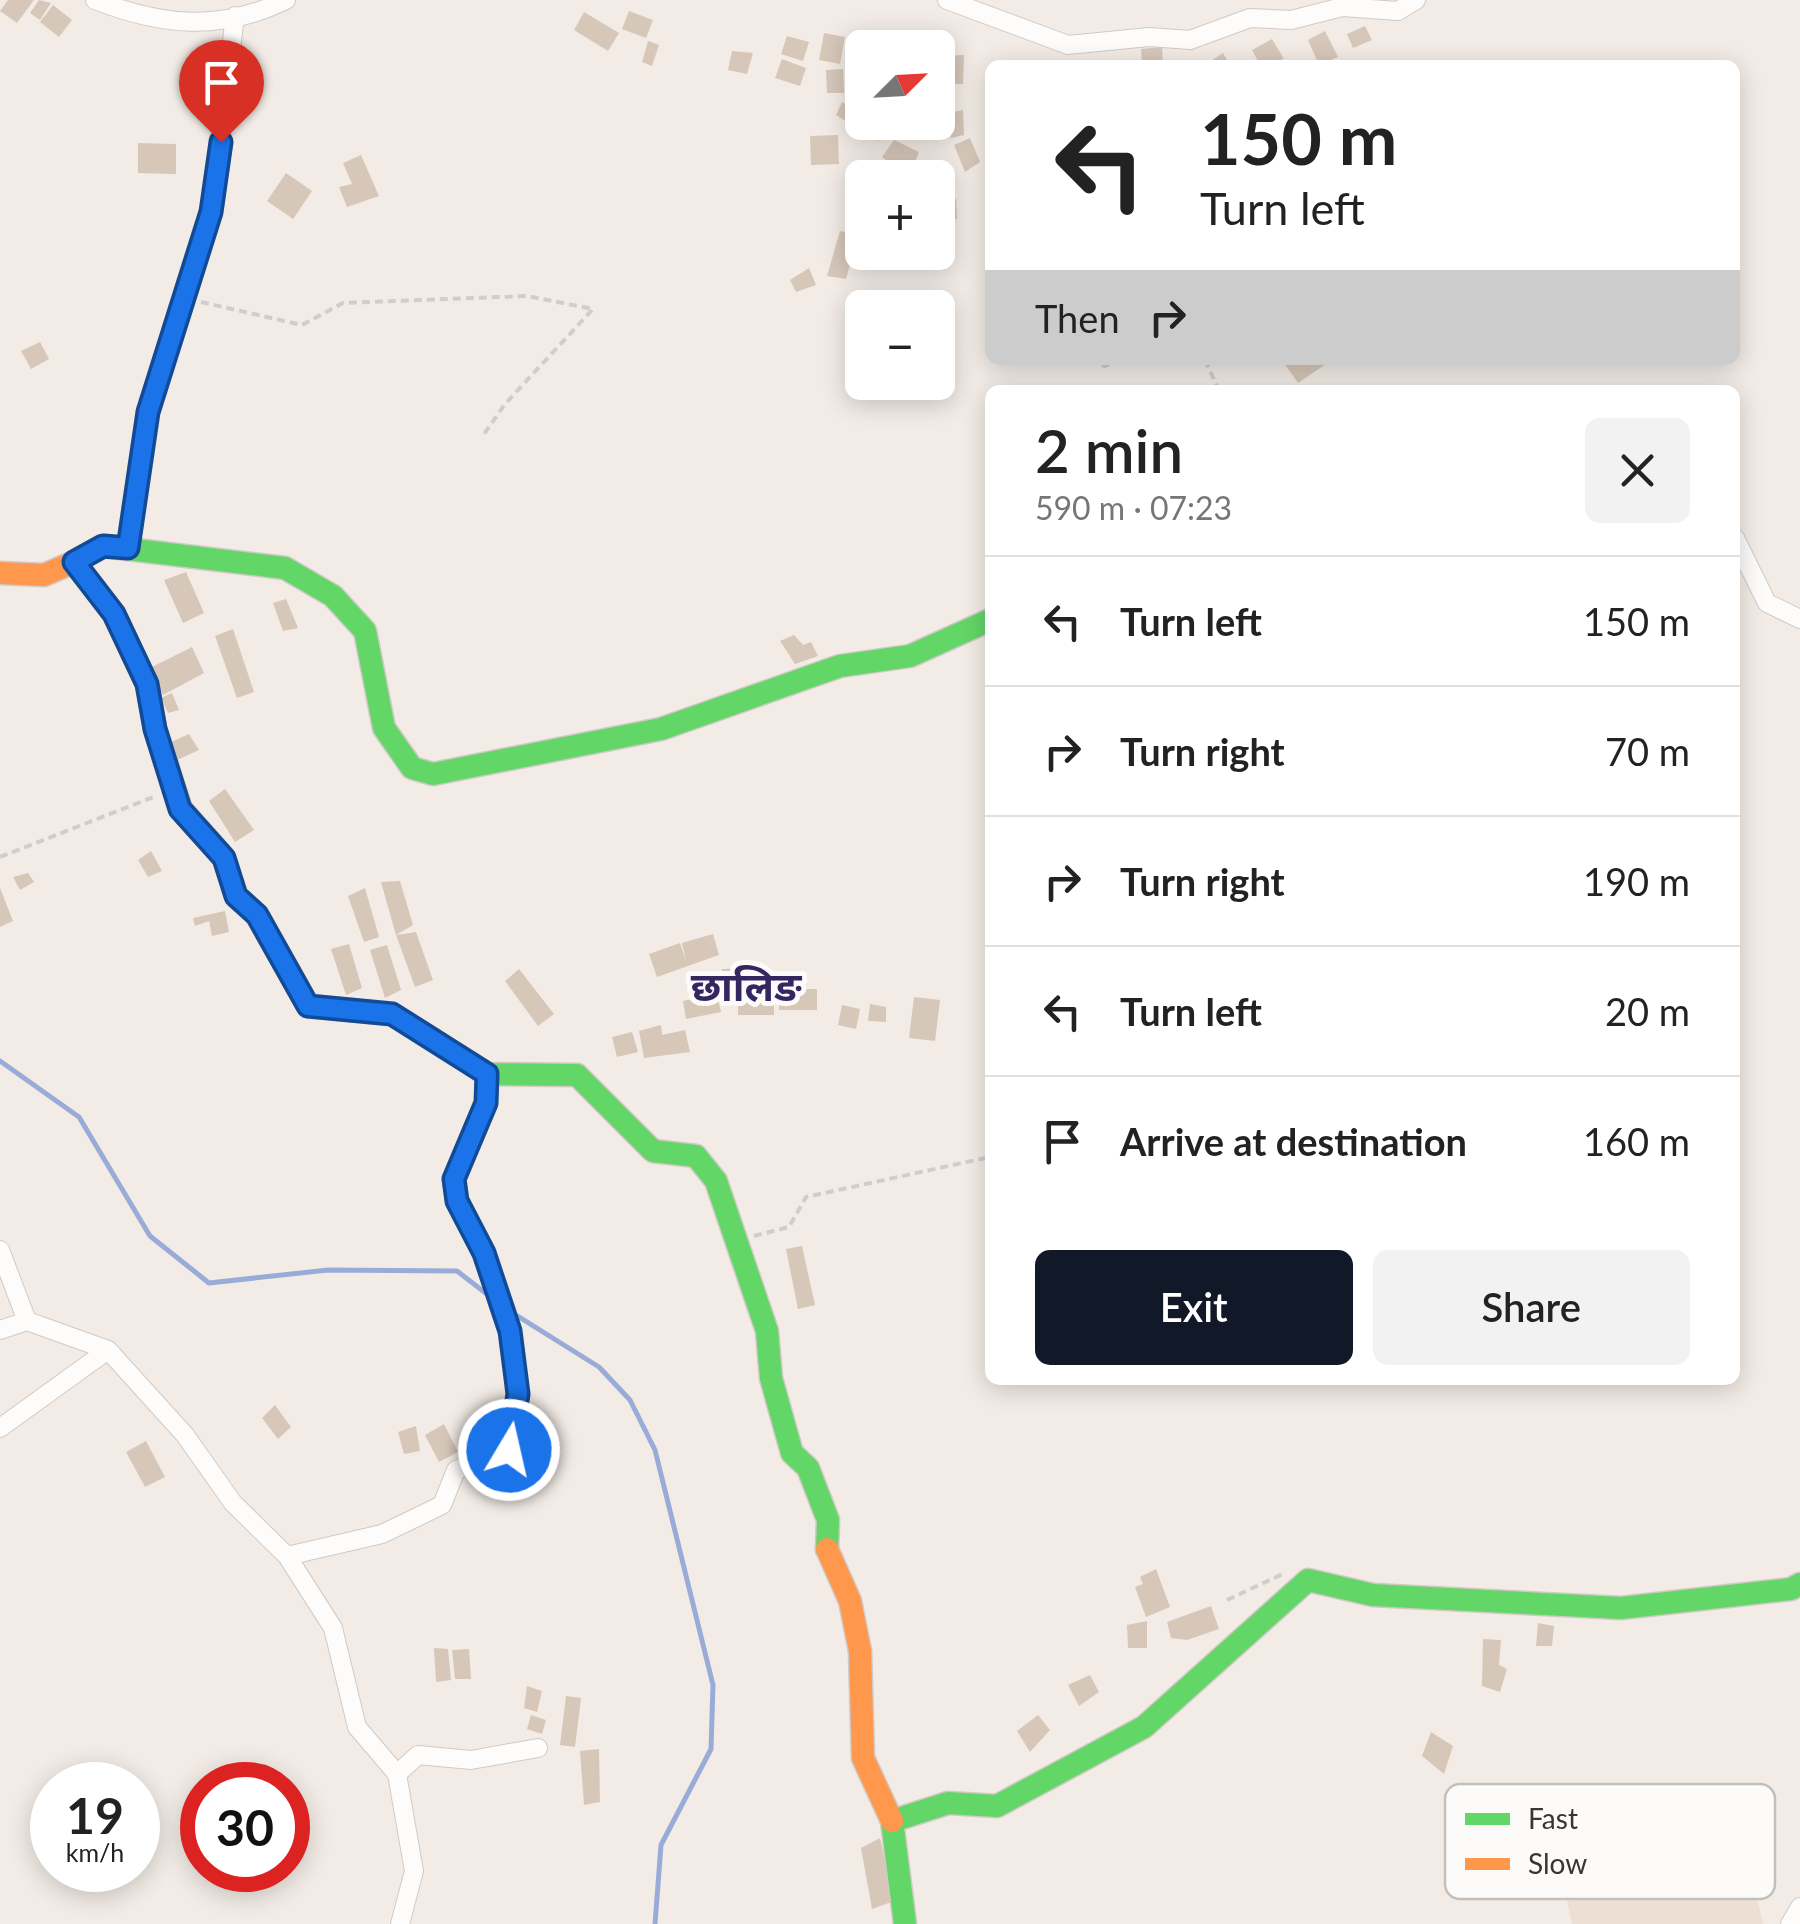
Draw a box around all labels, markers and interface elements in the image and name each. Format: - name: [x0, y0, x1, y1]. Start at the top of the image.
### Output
- north arrow: [845, 30, 955, 140]
- map controls: [845, 30, 955, 400]
- pin: [179, 40, 264, 143]
- icon: arrive: [194, 55, 249, 110]
- text: 150 m: [1200, 96, 1397, 180]
- icon: left: [1035, 100, 1165, 230]
- button: +: [845, 160, 955, 270]
- text: Turn left: [1200, 181, 1365, 235]
- button: −: [845, 290, 955, 400]
- icon: right: [1140, 290, 1195, 345]
- text: Then: [1035, 295, 1120, 341]
- text: 2 min: [1035, 414, 1183, 486]
- button: close: [1585, 418, 1690, 523]
- text: 590 m · 07:23: [1035, 488, 1232, 527]
- icon: left: [1035, 594, 1090, 649]
- text: Turn left: [1120, 598, 1262, 644]
- text: 150 m: [1583, 598, 1690, 644]
- icon: right: [1035, 724, 1090, 779]
- text: Turn right: [1120, 728, 1285, 774]
- text: 70 m: [1605, 728, 1690, 774]
- icon: right: [1035, 854, 1090, 909]
- text: Turn right: [1120, 858, 1285, 904]
- text: 190 m: [1583, 858, 1690, 904]
- district label: छालिङ: [691, 962, 803, 1010]
- icon: left: [1035, 984, 1090, 1039]
- text: Turn left: [1120, 988, 1262, 1034]
- text: 20 m: [1605, 988, 1690, 1034]
- icon: arrive: [1035, 1114, 1090, 1169]
- text: Arrive at destination: [1120, 1118, 1467, 1164]
- text: 160 m: [1583, 1118, 1690, 1164]
- button: Exit: [1035, 1250, 1353, 1365]
- button: Share: [1373, 1250, 1690, 1365]
- position arrow: [457, 1398, 561, 1502]
- speed limit sign: 30: [180, 1762, 310, 1892]
- legend: [1445, 1784, 1775, 1899]
- text: 19: [66, 1785, 124, 1845]
- text: Fast: [1528, 1801, 1578, 1835]
- text: km/h: [66, 1837, 124, 1867]
- text: Slow: [1528, 1846, 1587, 1880]

